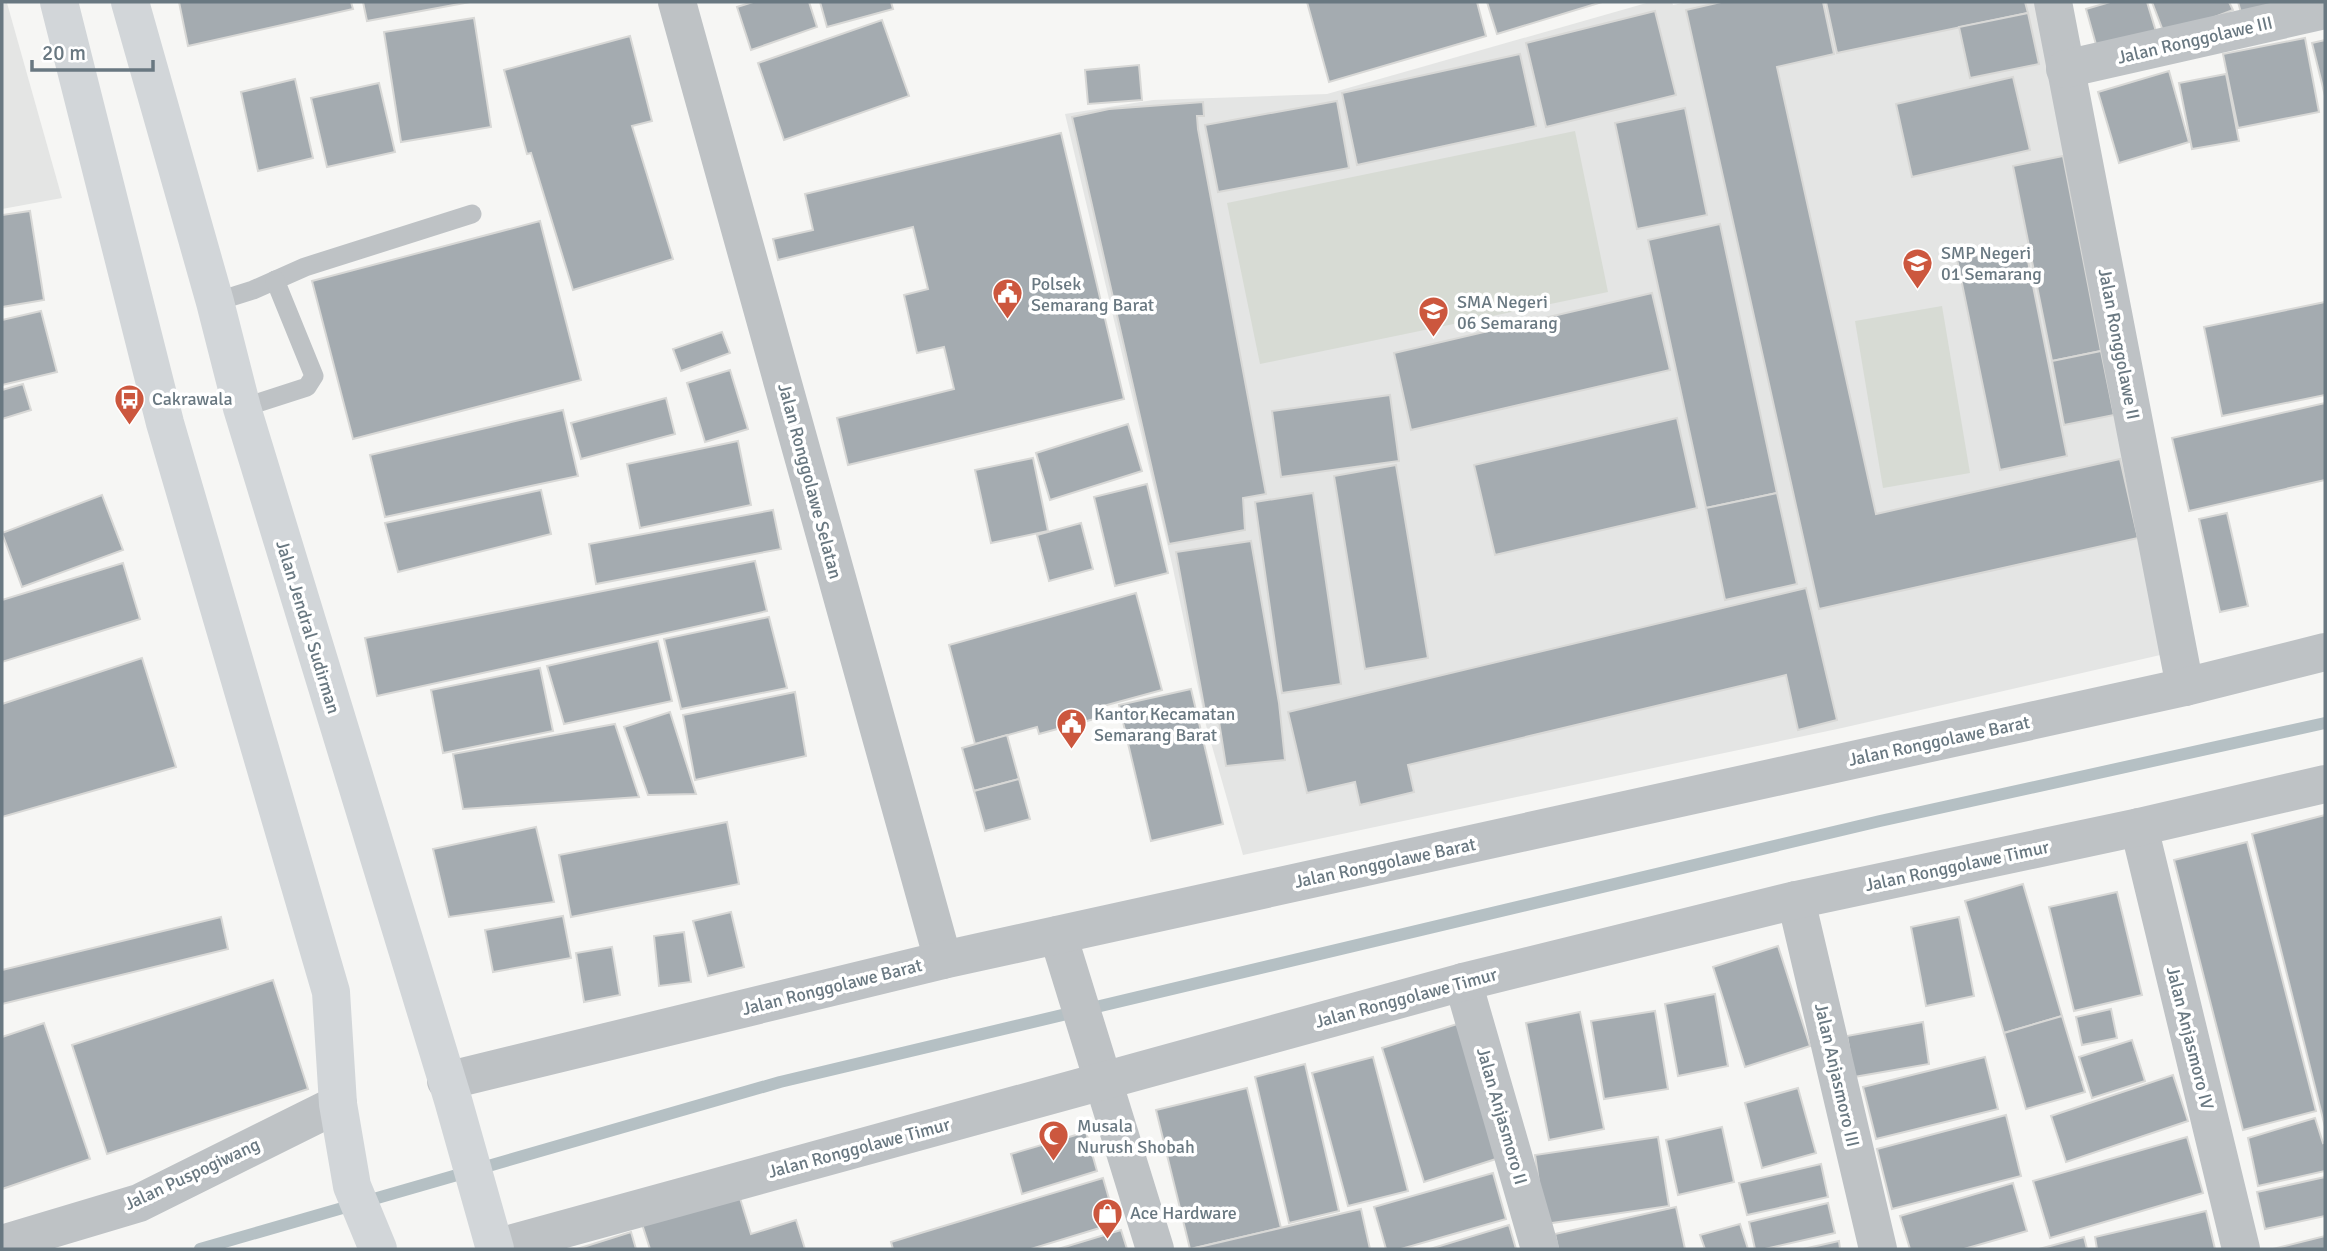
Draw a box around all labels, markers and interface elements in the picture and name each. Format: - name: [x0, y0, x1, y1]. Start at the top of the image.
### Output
- street label: Jalan Ronggolawe III: [2115, 11, 2275, 69]
- scale bar: [32, 28, 152, 72]
- text: 20 m: [42, 40, 86, 66]
- place label: SMP Negeri 01 Semarang: [1941, 242, 2042, 285]
- school or university icon: SMP Negeri 01 Semarang: [1901, 246, 1935, 290]
- street label: Jalan Ronggolawe II: [2094, 267, 2144, 421]
- place label: Polsek Semarang Barat: [1031, 273, 1154, 316]
- public building icon: Polsek Semarang Barat: [991, 277, 1025, 321]
- place label: SMA Negeri 06 Semarang: [1457, 291, 1558, 334]
- school or university icon: SMA Negeri 06 Semarang: [1417, 295, 1451, 339]
- street label: Jalan Ronggolawe Selatan: [773, 381, 847, 581]
- bus stop icon: Cakrawala: [112, 382, 146, 426]
- place label: Cakrawala: [152, 388, 233, 410]
- street label: Jalan Jendral Sudirman: [271, 538, 345, 716]
- place label: Kantor Kecamatan Semarang Barat: [1094, 703, 1235, 746]
- public building icon: Kantor Kecamatan Semarang Barat: [1054, 707, 1088, 751]
- street label: Jalan Ronggolawe Barat: [1846, 711, 2032, 771]
- street label: Jalan Ronggolawe Barat: [1292, 833, 1478, 893]
- street label: Jalan Ronggolawe Timur: [1863, 836, 2051, 896]
- street label: Jalan Ronggolawe Barat: [740, 954, 924, 1020]
- street label: Jalan Ronggolawe Timur: [1313, 963, 1500, 1033]
- street label: Jalan Anjasmoro IV: [2162, 964, 2219, 1112]
- street label: Jalan Anjasmoro III: [1810, 1001, 1864, 1149]
- street label: Jalan Anjasmoro II: [1472, 1045, 1532, 1187]
- street label: Jalan Ronggolawe Timur: [766, 1113, 953, 1183]
- place label: Musala Nurush Shobah: [1077, 1115, 1195, 1158]
- mosque icon: Musala Nurush Shobah: [1037, 1119, 1071, 1163]
- street label: Jalan Puspogiwang: [121, 1133, 263, 1215]
- shop icon: Ace Hardware: [1090, 1196, 1124, 1240]
- place label: Ace Hardware: [1130, 1202, 1237, 1224]

